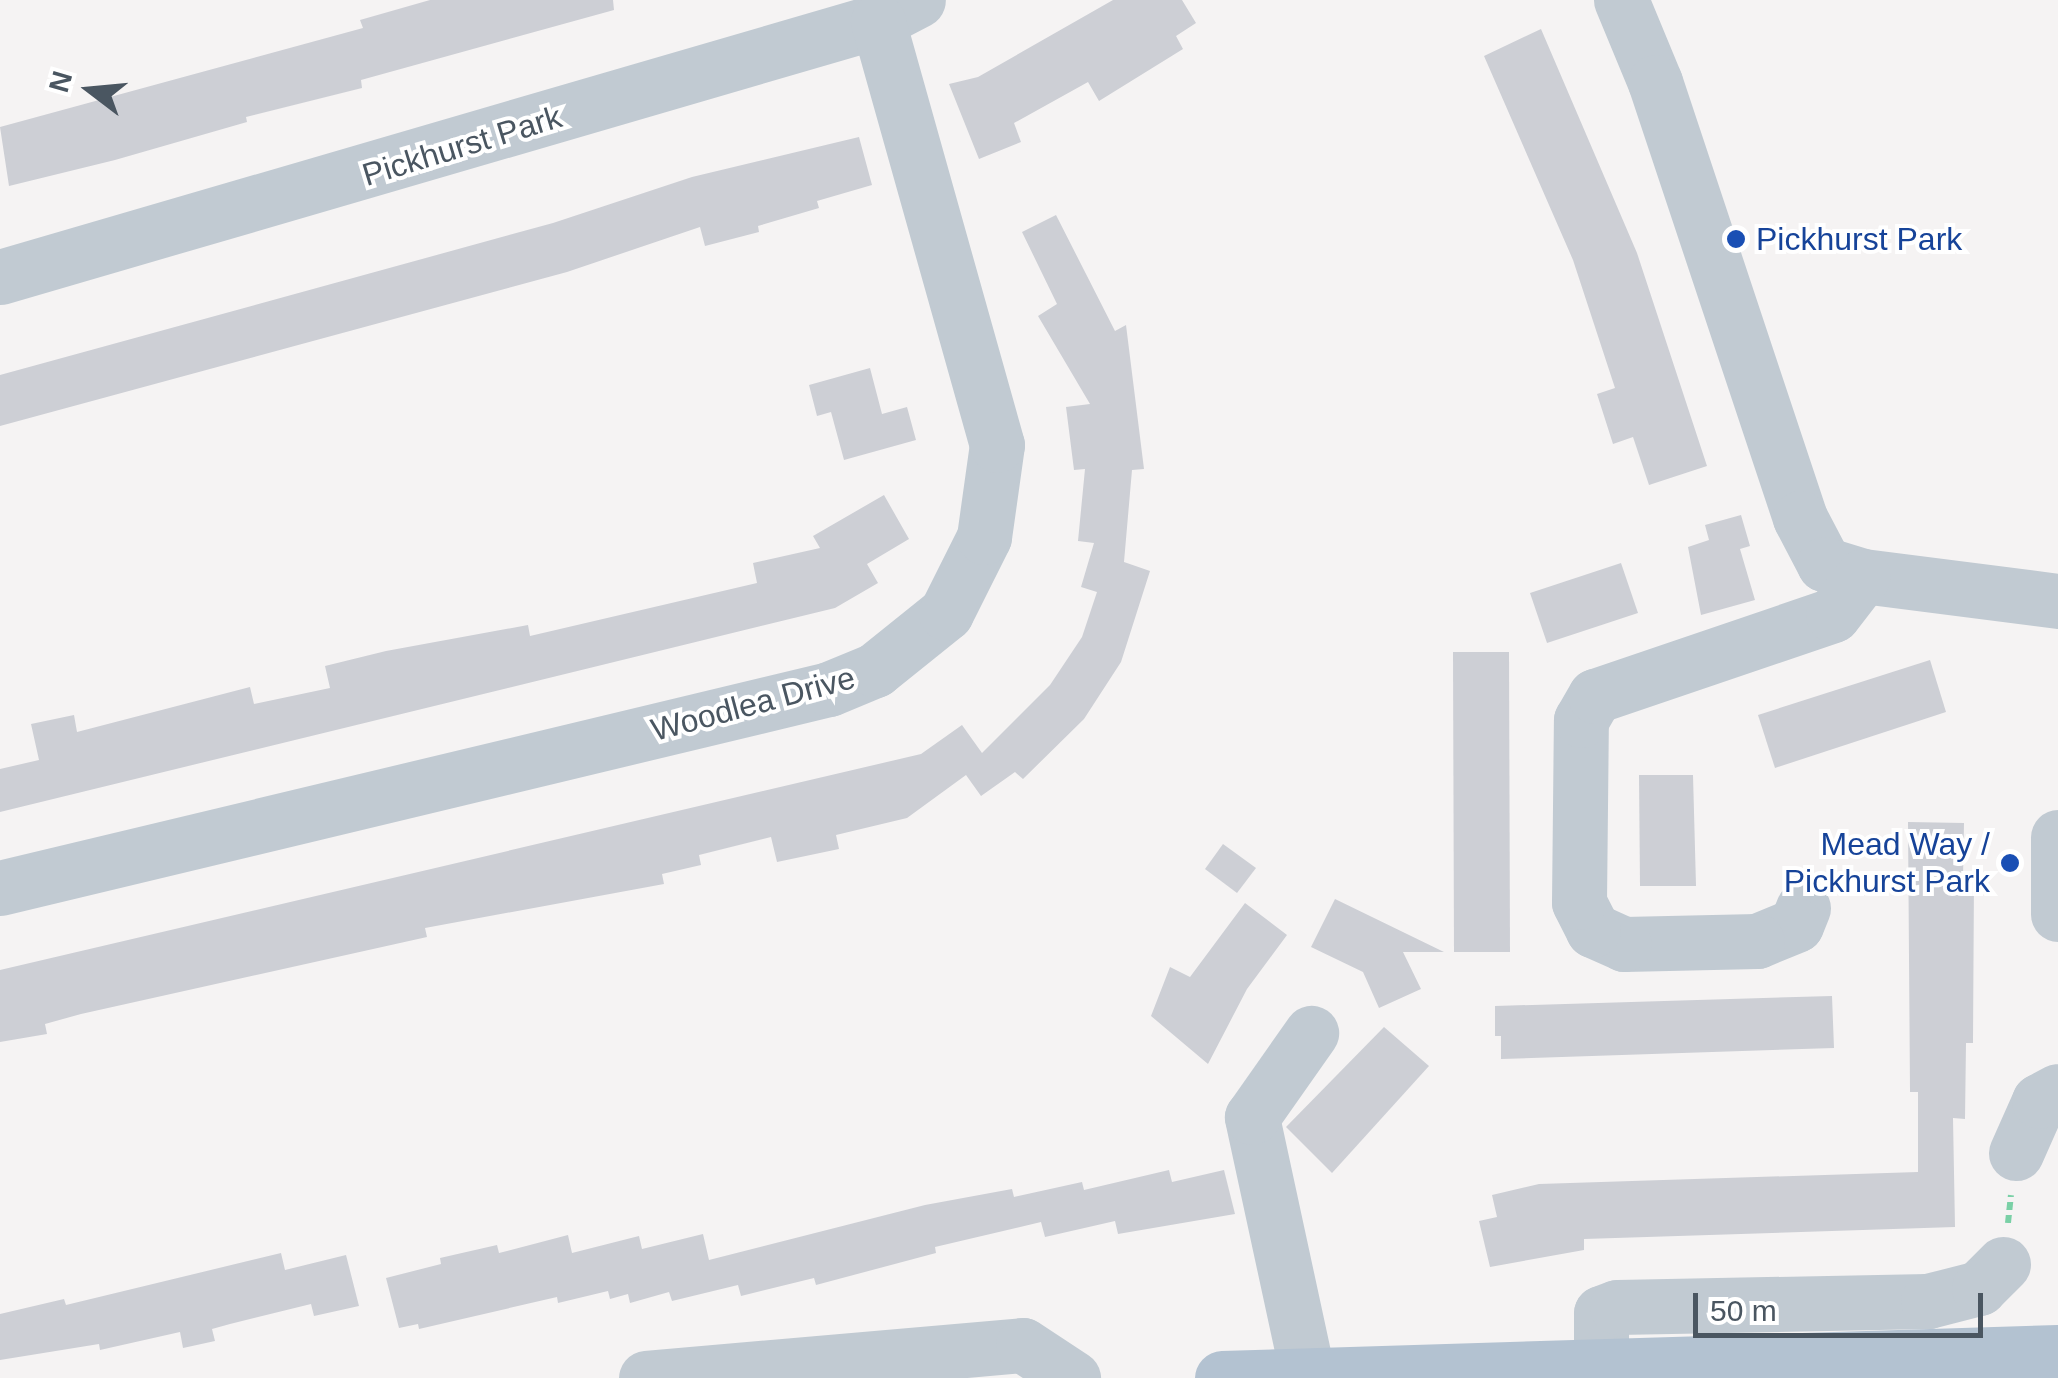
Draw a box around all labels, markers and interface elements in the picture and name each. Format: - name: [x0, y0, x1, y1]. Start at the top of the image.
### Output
- north arrow: [40, 40, 140, 140]
- text: N: [43, 68, 78, 96]
- street label: Pickhurst Park: [358, 97, 566, 195]
- place label: Pickhurst Park: [1756, 220, 1962, 258]
- marker: Pickhurst Park: [1725, 228, 1747, 250]
- street label: Woodlea Drive: [647, 658, 859, 750]
- place label: Mead Way / Pickhurst Park: [1784, 826, 1990, 901]
- marker: Mead Way / Pickhurst Park: [1999, 852, 2021, 874]
- scale bar: [1698, 1273, 1988, 1335]
- text: 50 m: [1710, 1294, 1777, 1327]

